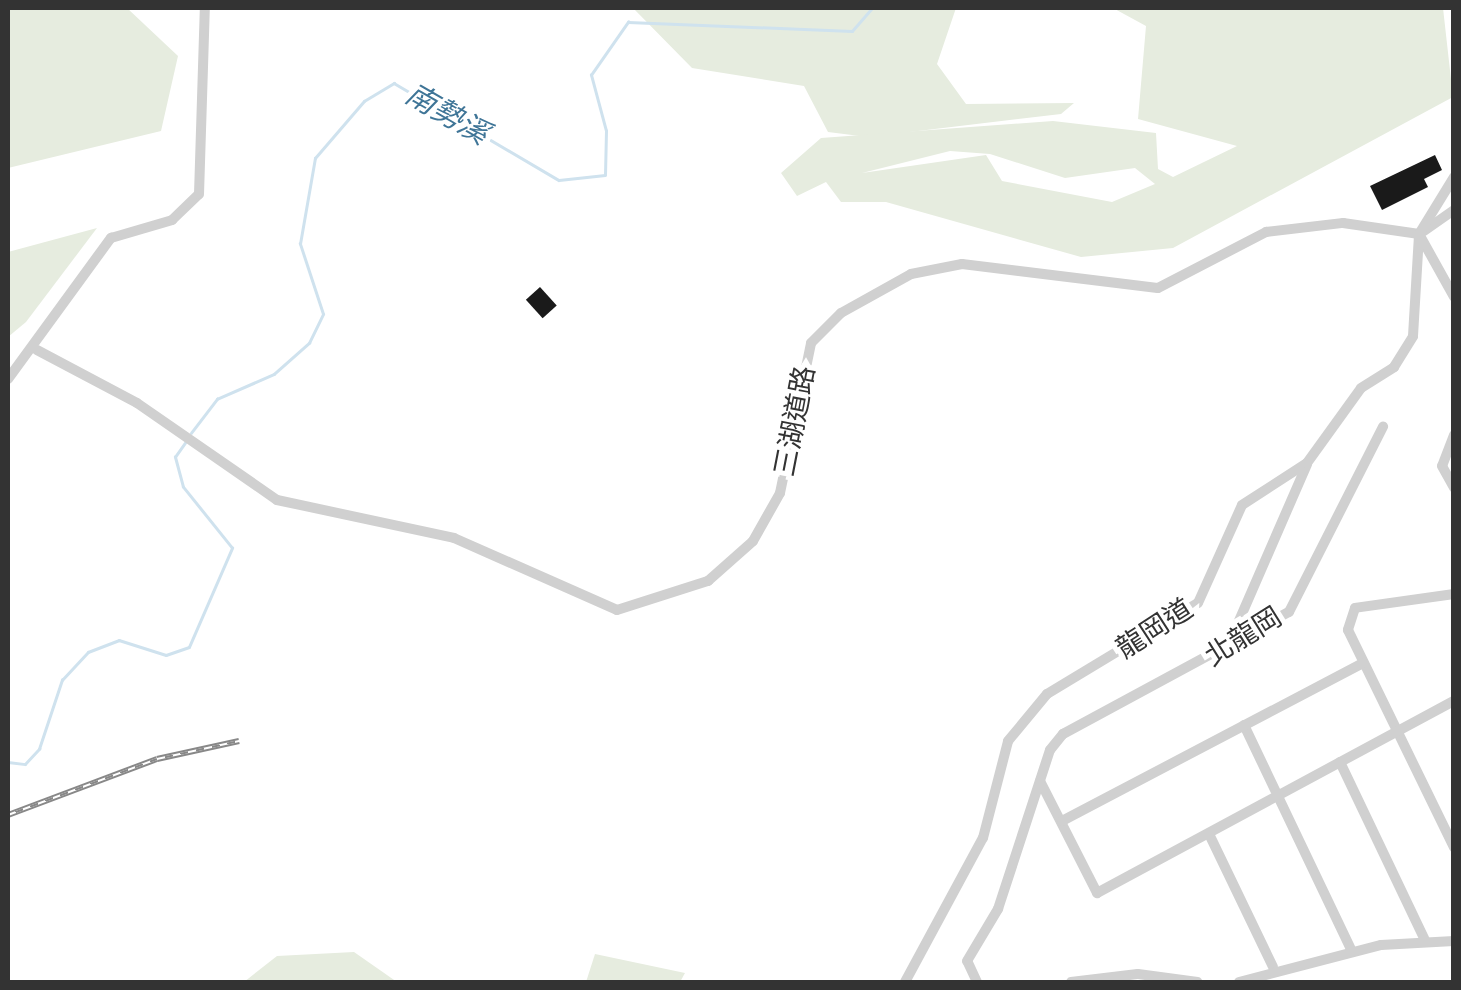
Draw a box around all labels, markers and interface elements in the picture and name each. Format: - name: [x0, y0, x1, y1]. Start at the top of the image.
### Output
- water label: 南勢溪: [399, 76, 495, 152]
- street label: 三湖道路: [767, 363, 821, 479]
- street label: 龍岡道: [1110, 591, 1198, 665]
- street label: 北龍岡: [1198, 599, 1288, 673]

